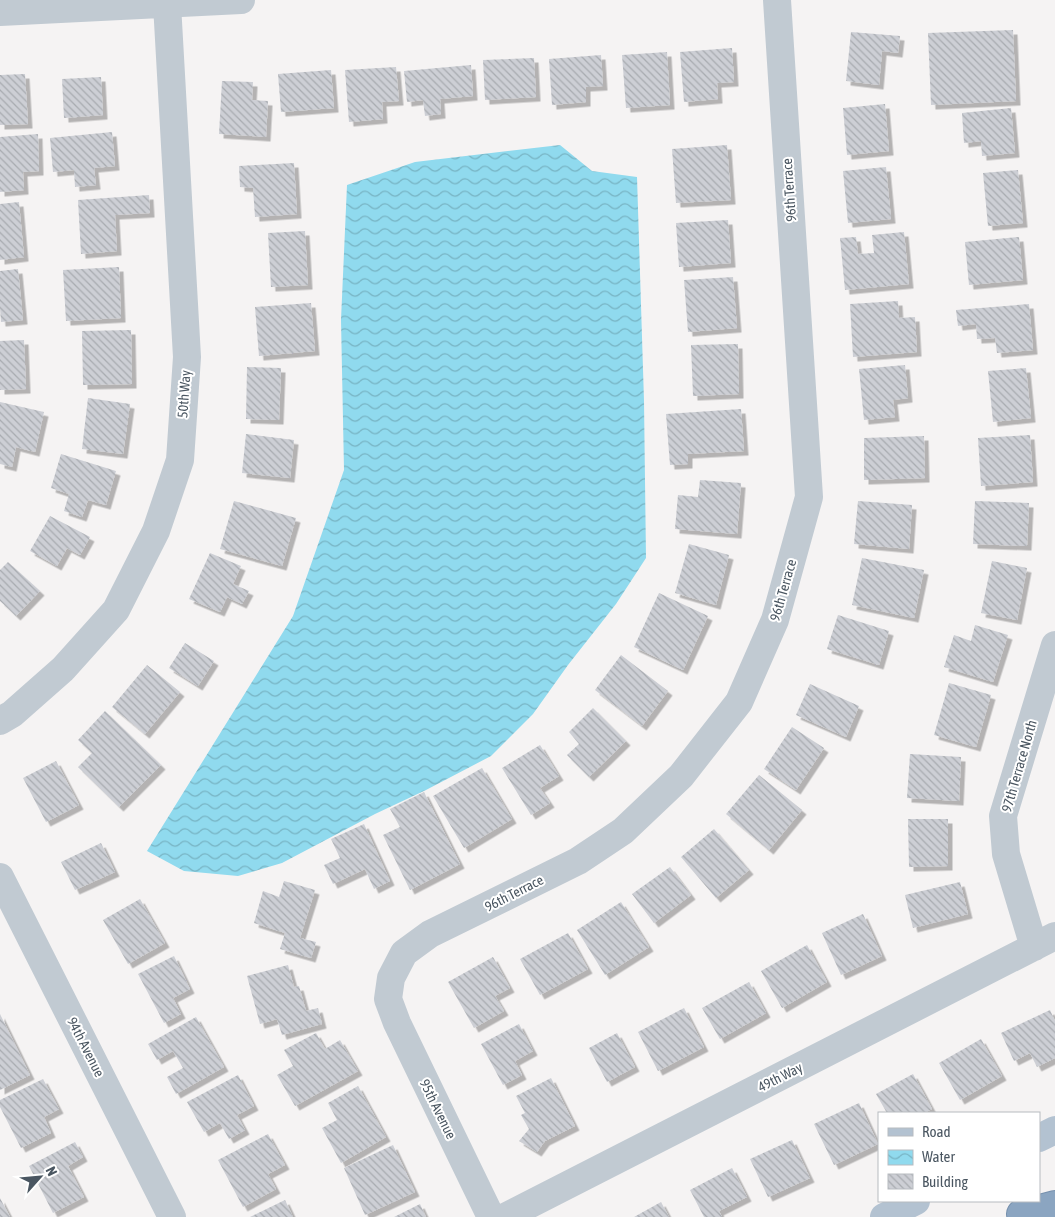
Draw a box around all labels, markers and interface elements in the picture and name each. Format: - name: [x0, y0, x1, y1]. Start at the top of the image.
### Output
- street label: 96th Terrace: [779, 158, 799, 222]
- street label: 50th Way: [174, 369, 194, 418]
- street label: 96th Terrace: [767, 557, 799, 623]
- street label: 97th Terrace North: [998, 718, 1040, 814]
- street label: 96th Terrace: [482, 871, 546, 915]
- street label: 94th Avenue: [64, 1015, 108, 1079]
- street label: 49th Way: [755, 1059, 805, 1095]
- street label: 95th Avenue: [417, 1076, 459, 1142]
- legend: [878, 1112, 1040, 1202]
- text: Road: [922, 1123, 951, 1140]
- text: Water: [922, 1148, 955, 1165]
- north arrow: [15, 1152, 65, 1202]
- text: N: [43, 1164, 61, 1178]
- text: Building: [922, 1173, 968, 1190]

